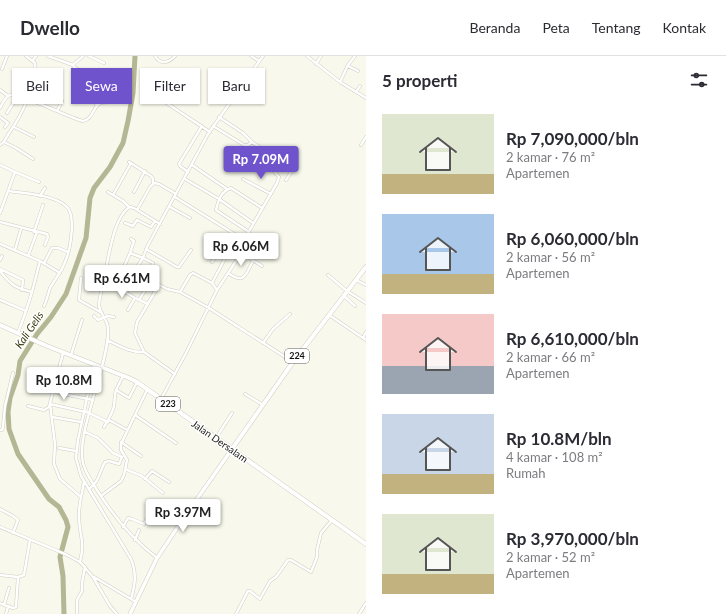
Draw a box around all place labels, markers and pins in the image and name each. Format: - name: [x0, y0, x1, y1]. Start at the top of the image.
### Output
- pin: Rp 7.09M: [220, 146, 302, 180]
- pin: Rp 6.06M: [200, 233, 282, 267]
- pin: Rp 6.61M: [81, 265, 163, 299]
- pin: Rp 10.8M: [23, 367, 105, 401]
- pin: Rp 3.97M: [142, 499, 224, 533]

